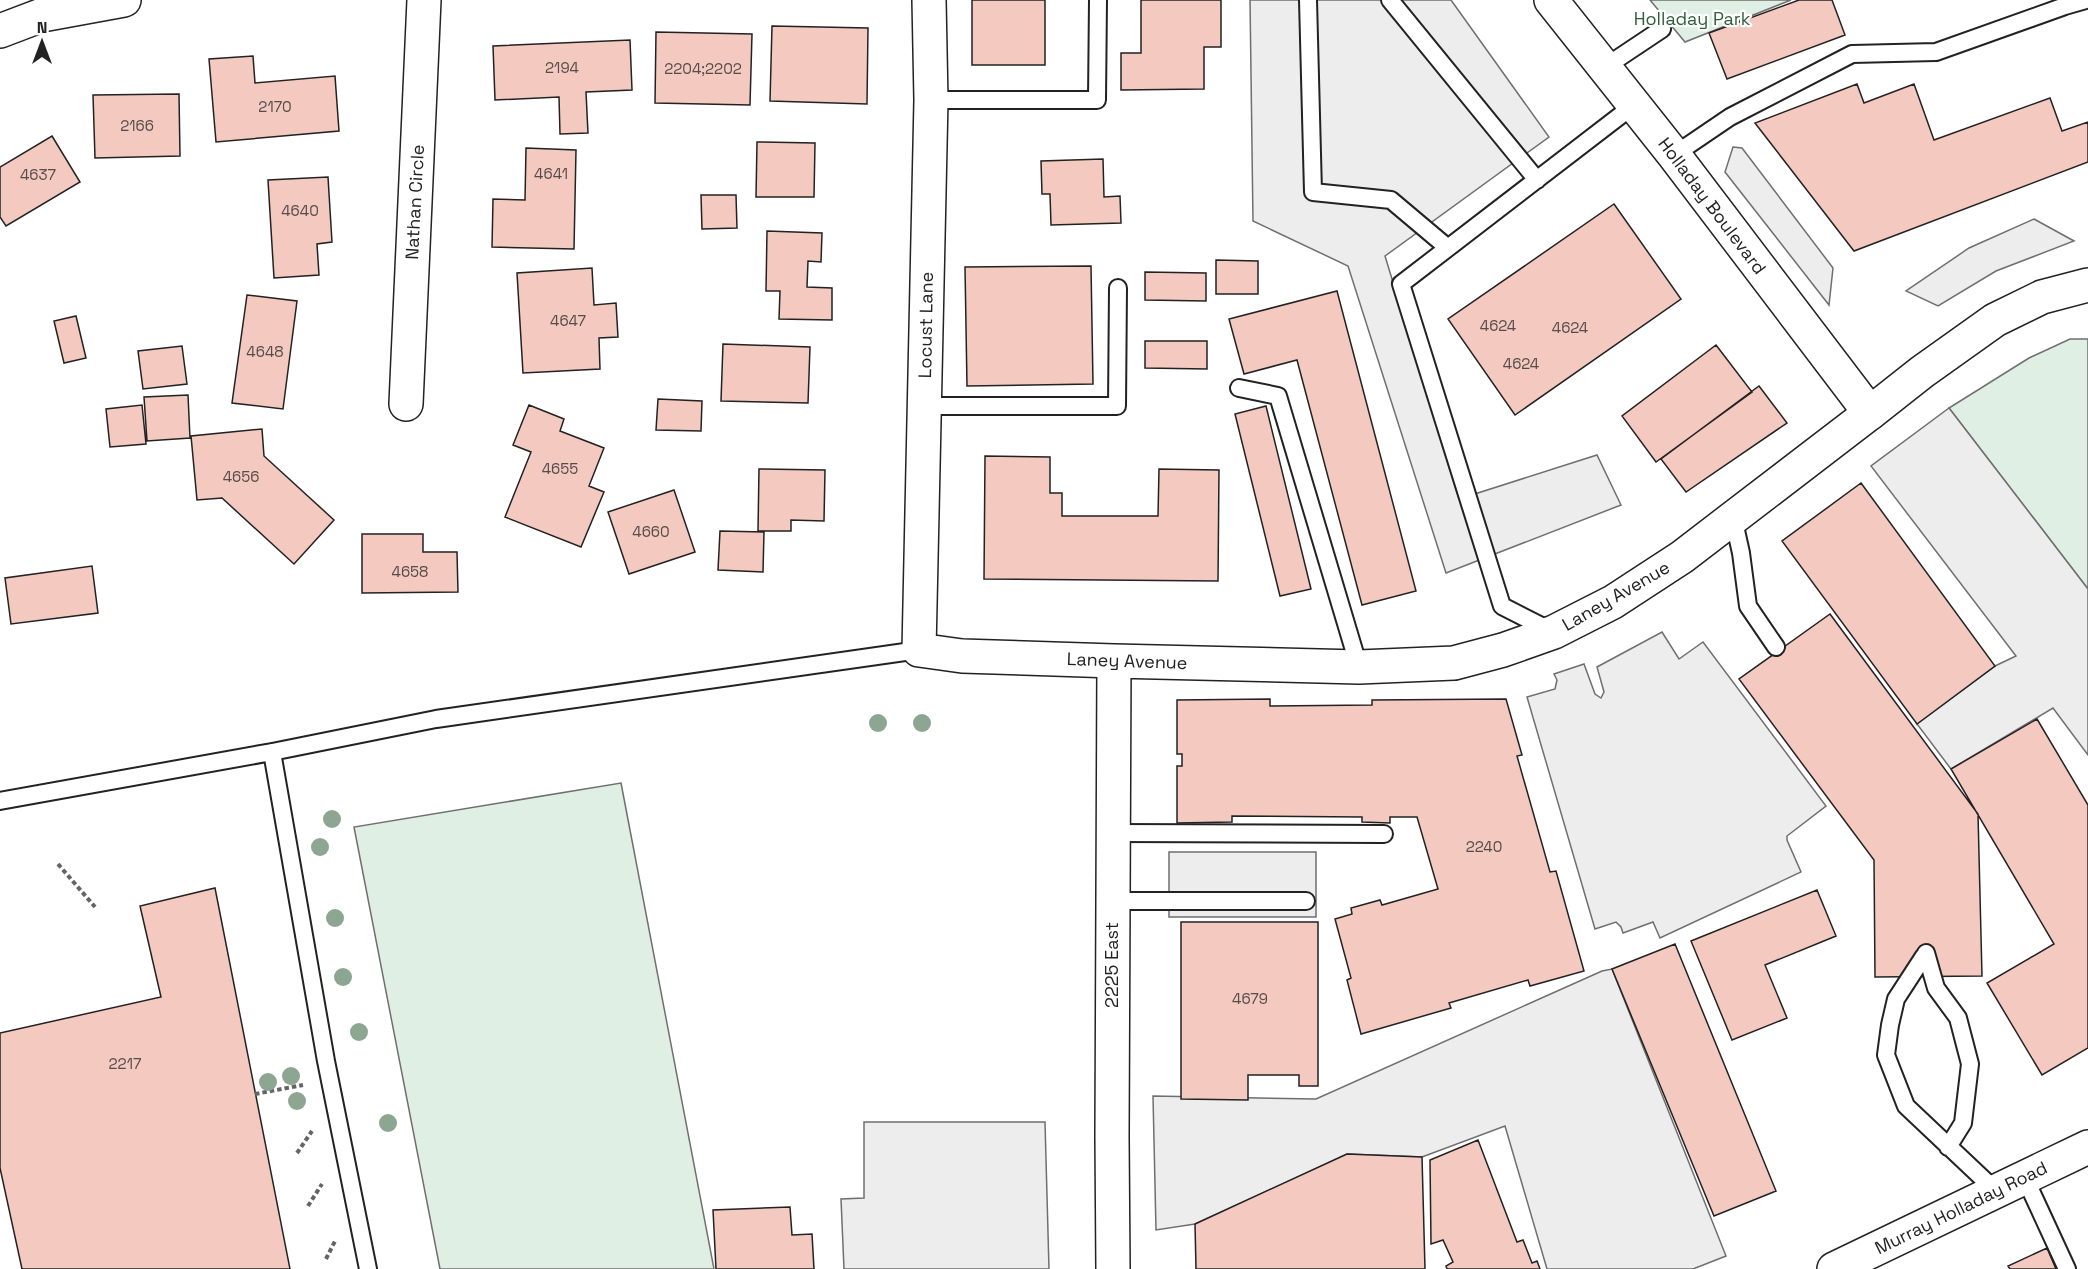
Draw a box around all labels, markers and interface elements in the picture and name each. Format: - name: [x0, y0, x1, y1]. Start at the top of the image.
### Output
- park label: Holladay Park: [1634, 7, 1751, 30]
- north arrow: [12, 12, 72, 72]
- text: N: [37, 17, 47, 38]
- house number: 2194: [545, 58, 579, 77]
- house number: 2204;2202: [664, 59, 742, 78]
- house number: 2170: [258, 97, 292, 116]
- house number: 2166: [120, 116, 154, 135]
- street label: Holladay Boulevard: [1653, 133, 1771, 279]
- street label: Nathan Circle: [400, 144, 429, 260]
- house number: 4641: [534, 164, 568, 183]
- house number: 4637: [20, 165, 56, 184]
- house number: 4640: [281, 201, 319, 220]
- street label: Locust Lane: [913, 271, 938, 379]
- house number: 4647: [550, 311, 586, 330]
- house number: 4624: [1480, 316, 1516, 335]
- house number: 4624: [1552, 318, 1588, 337]
- house number: 4648: [246, 342, 284, 361]
- house number: 4624: [1503, 354, 1539, 373]
- house number: 4655: [542, 459, 578, 478]
- house number: 4656: [223, 467, 259, 486]
- house number: 4660: [632, 522, 670, 541]
- street label: Laney Avenue: [1558, 555, 1674, 636]
- house number: 4658: [392, 562, 428, 581]
- street label: Laney Avenue: [1066, 647, 1188, 674]
- house number: 2240: [1466, 837, 1502, 856]
- street label: 2225 East: [1100, 922, 1123, 1008]
- house number: 4679: [1232, 989, 1268, 1008]
- house number: 2217: [109, 1054, 141, 1073]
- street label: Murray Holladay Road: [1871, 1156, 2051, 1259]

